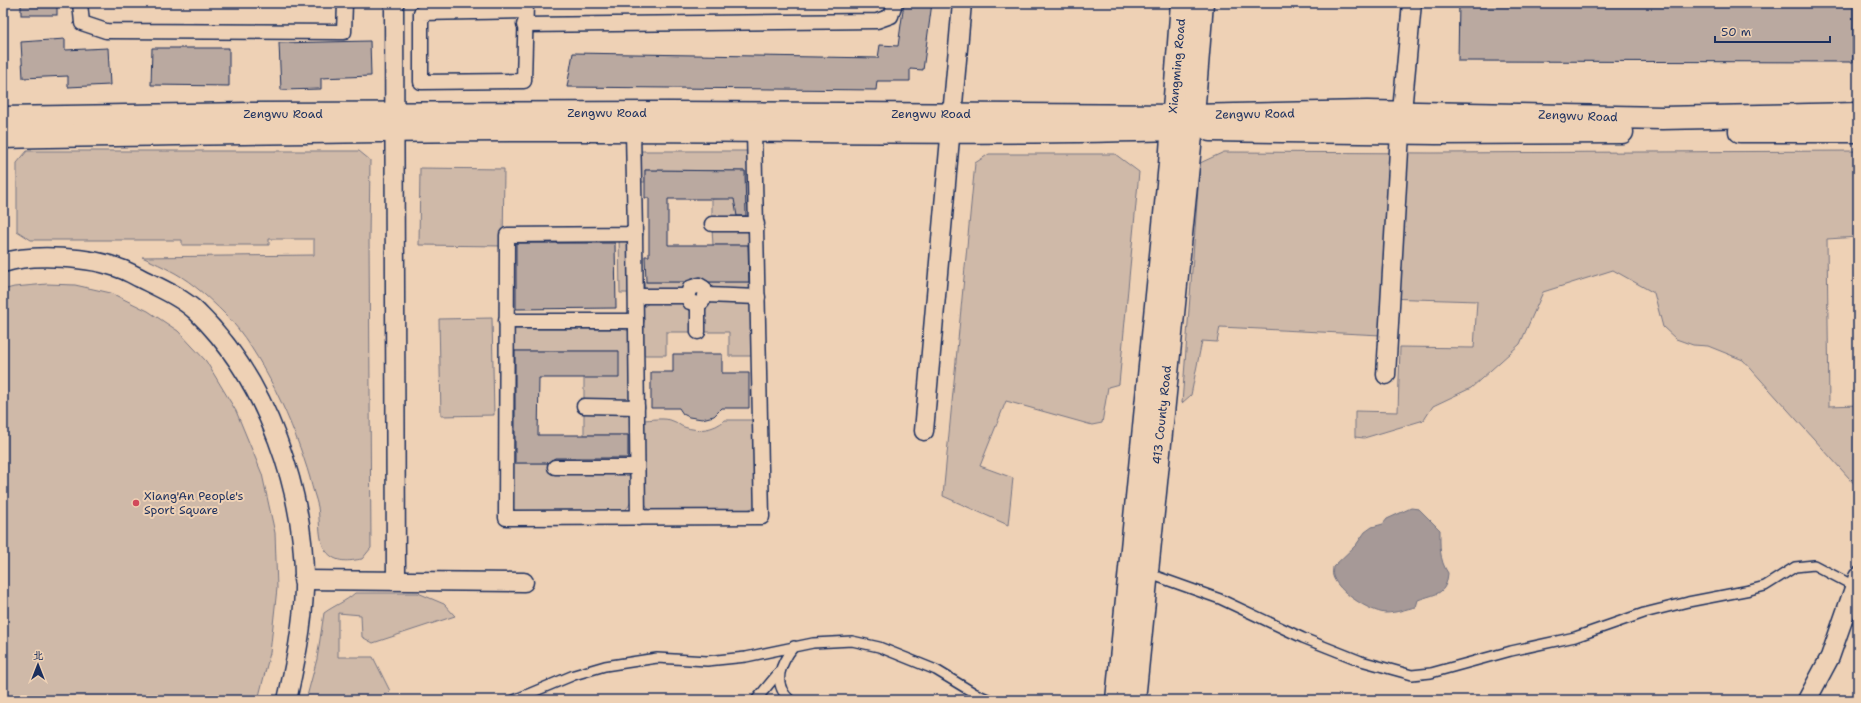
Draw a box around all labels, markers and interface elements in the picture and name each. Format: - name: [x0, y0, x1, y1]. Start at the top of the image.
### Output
- street label: Xiangming Road: [1165, 17, 1189, 114]
- scale bar: [1715, 18, 1830, 44]
- text: 50 m: [1721, 24, 1751, 40]
- street label: Zengwu Road: [567, 105, 647, 121]
- street label: Zengwu Road: [1215, 105, 1295, 123]
- street label: Zengwu Road: [243, 106, 323, 122]
- street label: Zengwu Road: [891, 106, 971, 122]
- street label: Zengwu Road: [1538, 107, 1618, 125]
- street label: 413 County Road: [1149, 364, 1175, 465]
- place label: Xiang'An People's Sport Square: [144, 488, 243, 518]
- marker: Xiang'An People's Sport Square: [131, 498, 141, 508]
- north arrow: [18, 645, 58, 685]
- text: 北: [33, 648, 44, 663]

